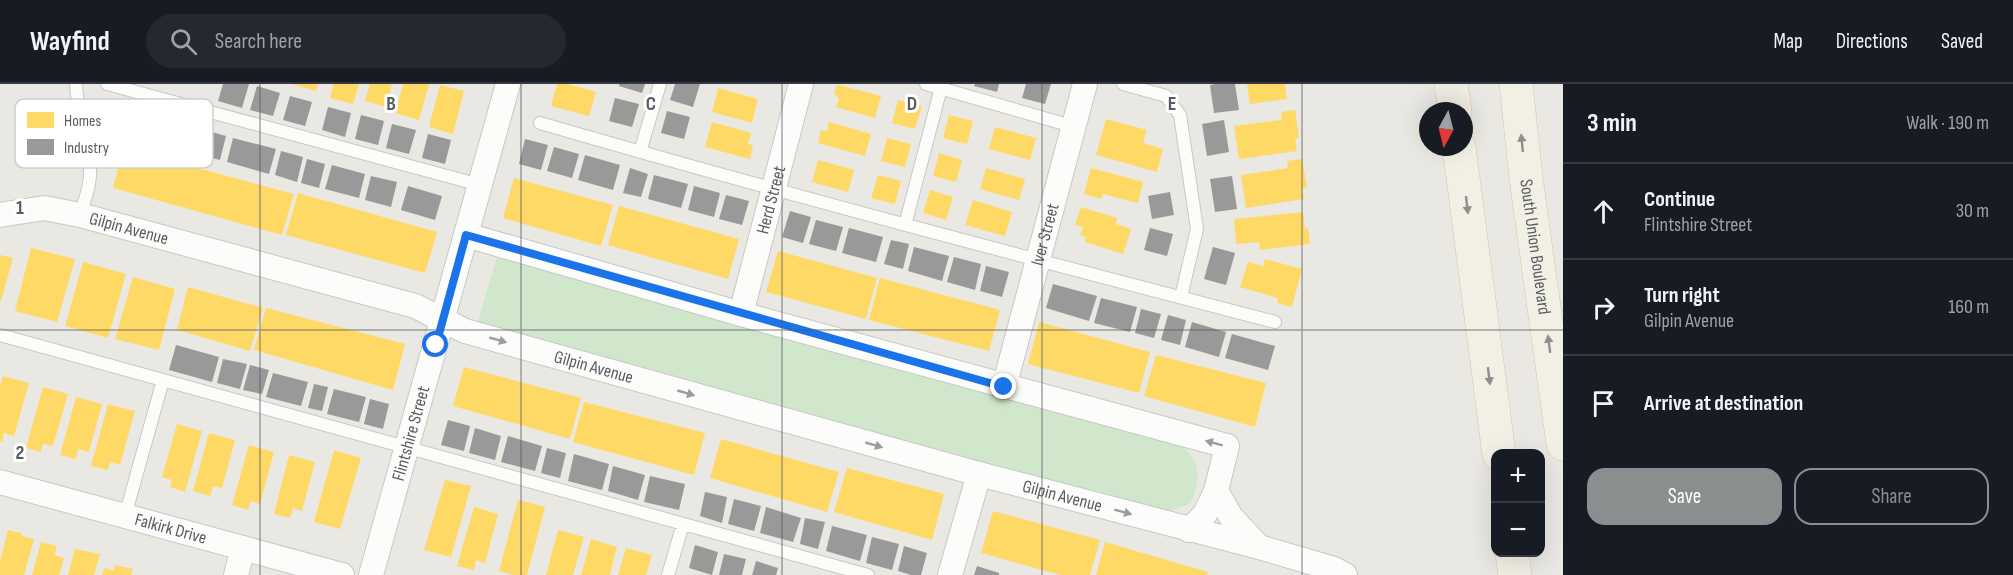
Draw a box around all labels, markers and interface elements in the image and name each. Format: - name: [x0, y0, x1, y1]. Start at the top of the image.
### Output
- search box: [146, 14, 566, 68]
- text: Wayfind: [30, 25, 110, 58]
- icon: search: [167, 25, 200, 58]
- text: Search here: [215, 28, 302, 55]
- text: Map: [1773, 29, 1803, 54]
- text: Directions: [1836, 29, 1908, 54]
- text: Saved: [1941, 29, 1983, 54]
- text: B: [386, 92, 396, 116]
- text: C: [646, 92, 656, 116]
- text: D: [907, 92, 917, 116]
- text: E: [1168, 92, 1176, 116]
- legend: [15, 99, 213, 168]
- north arrow: [1419, 102, 1473, 156]
- text: 3 min: [1587, 108, 1637, 139]
- text: Walk · 190 m: [1906, 111, 1989, 135]
- text: Homes: [64, 112, 101, 131]
- one-way arrow: [1517, 134, 1527, 153]
- text: Industry: [64, 139, 109, 158]
- street label: Herd Street: [752, 163, 790, 236]
- street label: South Union Boulevard: [1515, 178, 1555, 316]
- text: Continue: [1644, 186, 1715, 213]
- icon: ahead: [1587, 195, 1620, 228]
- text: 1: [16, 196, 24, 220]
- one-way arrow: [1462, 196, 1472, 215]
- text: 30 m: [1956, 199, 1989, 223]
- street label: Iver Street: [1027, 200, 1064, 268]
- street label: Gilpin Avenue: [87, 208, 171, 250]
- text: Flintshire Street: [1644, 213, 1752, 237]
- text: Turn right: [1644, 282, 1720, 309]
- icon: right: [1587, 291, 1620, 324]
- text: 160 m: [1948, 295, 1989, 319]
- text: Gilpin Avenue: [1644, 309, 1734, 333]
- route start: [422, 331, 448, 357]
- one-way arrow: [1545, 335, 1554, 354]
- one-way arrow: [489, 336, 507, 345]
- street label: Gilpin Avenue: [552, 346, 636, 388]
- one-way arrow: [1484, 366, 1494, 385]
- route end: [990, 373, 1016, 399]
- street label: Flintshire Street: [388, 383, 434, 483]
- icon: arrive: [1587, 387, 1620, 420]
- one-way arrow: [677, 388, 695, 398]
- text: Arrive at destination: [1644, 390, 1803, 417]
- one-way arrow: [1205, 438, 1223, 447]
- text: 2: [16, 441, 24, 465]
- one-way arrow: [865, 441, 883, 450]
- map controls: [1491, 449, 1545, 557]
- button: +: [1491, 449, 1545, 503]
- button: Save: [1587, 468, 1782, 525]
- button: Share: [1794, 468, 1989, 525]
- street label: Gilpin Avenue: [1020, 476, 1104, 517]
- button: −: [1491, 503, 1545, 557]
- one-way arrow: [1114, 508, 1132, 517]
- street label: Falkirk Drive: [132, 509, 209, 549]

